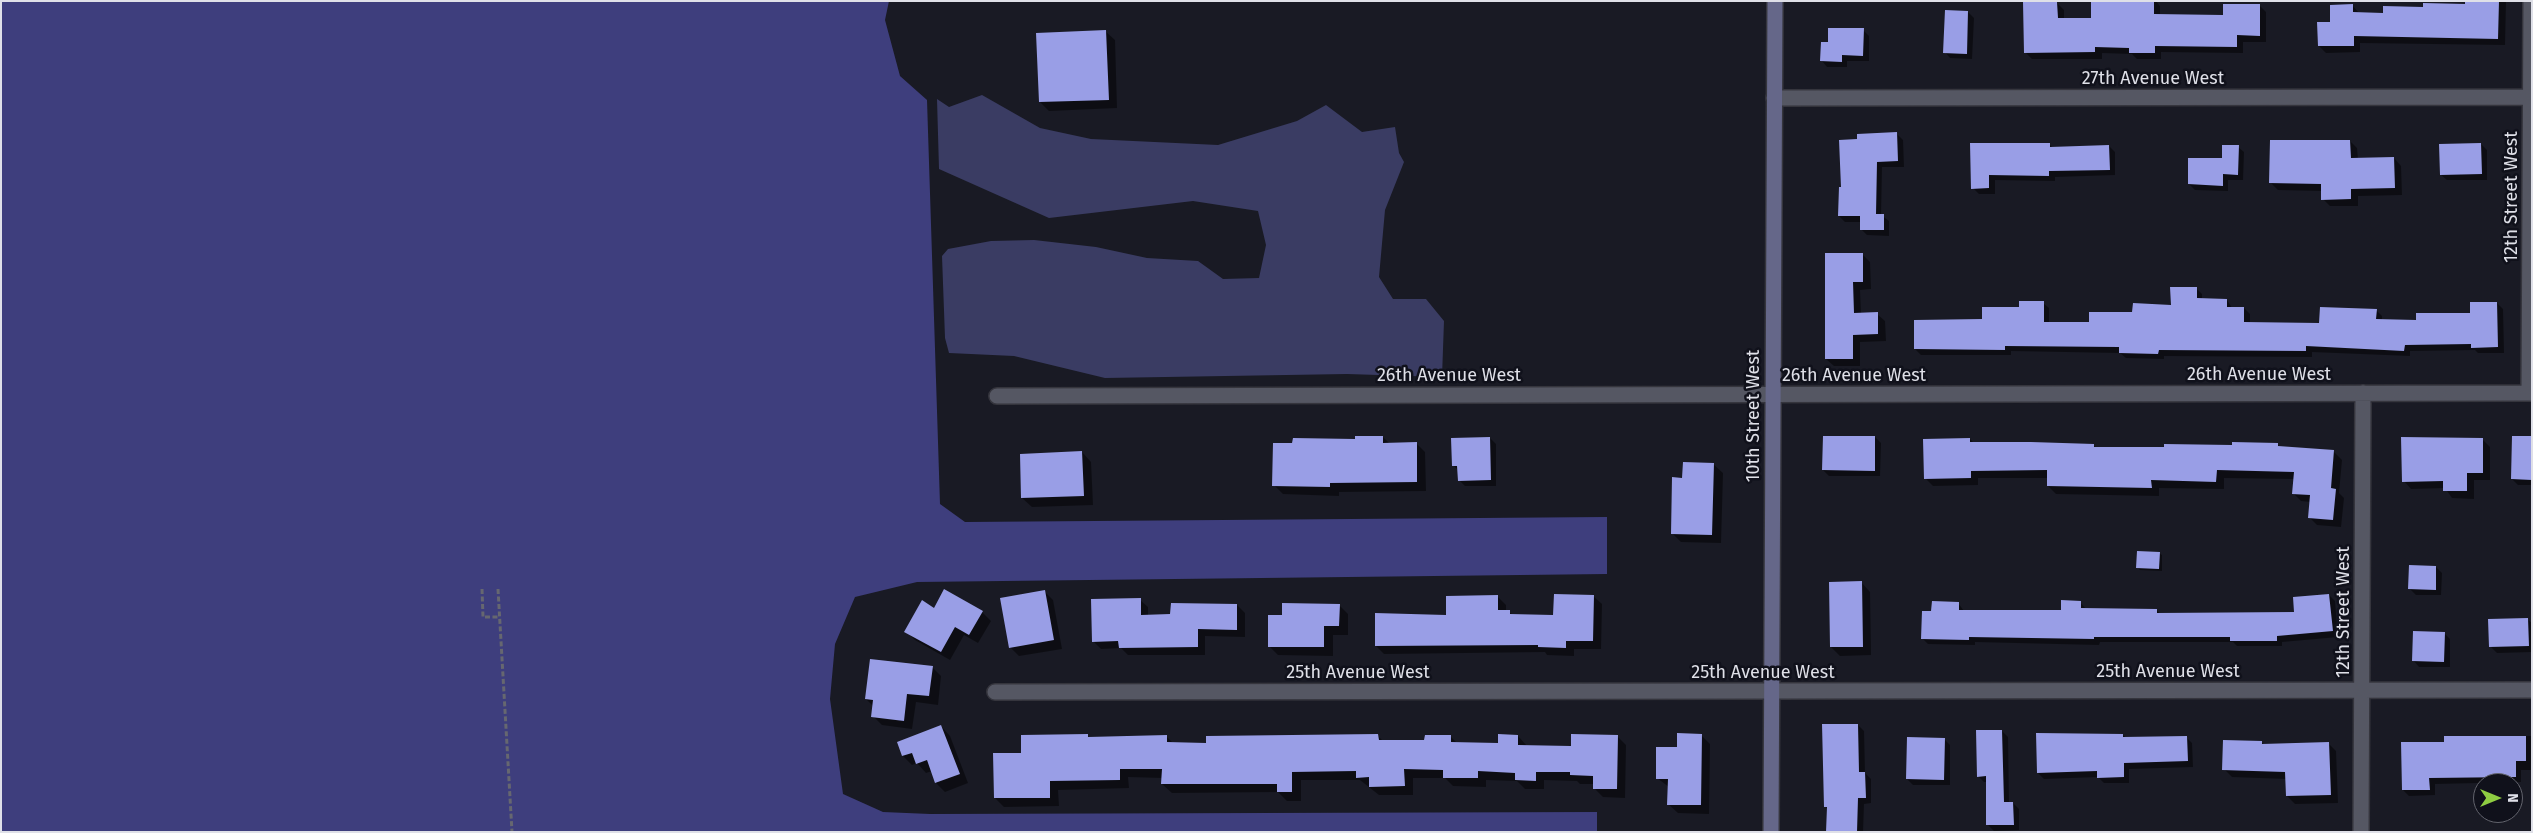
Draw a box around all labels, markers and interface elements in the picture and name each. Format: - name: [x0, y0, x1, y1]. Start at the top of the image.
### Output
- street label: 27th Avenue West: [2082, 68, 2224, 90]
- street label: 12th Street West: [2501, 131, 2523, 263]
- street label: 10th Street West: [1743, 350, 1765, 482]
- street label: 26th Avenue West: [2187, 364, 2331, 386]
- street label: 26th Avenue West: [1377, 365, 1521, 387]
- street label: 26th Avenue West: [1782, 365, 1926, 387]
- street label: 12th Street West: [2333, 546, 2355, 678]
- street label: 25th Avenue West: [2096, 661, 2240, 683]
- street label: 25th Avenue West: [1286, 662, 1430, 684]
- street label: 25th Avenue West: [1691, 662, 1835, 684]
- north arrow: [2473, 773, 2523, 823]
- text: N: [2504, 793, 2521, 803]

